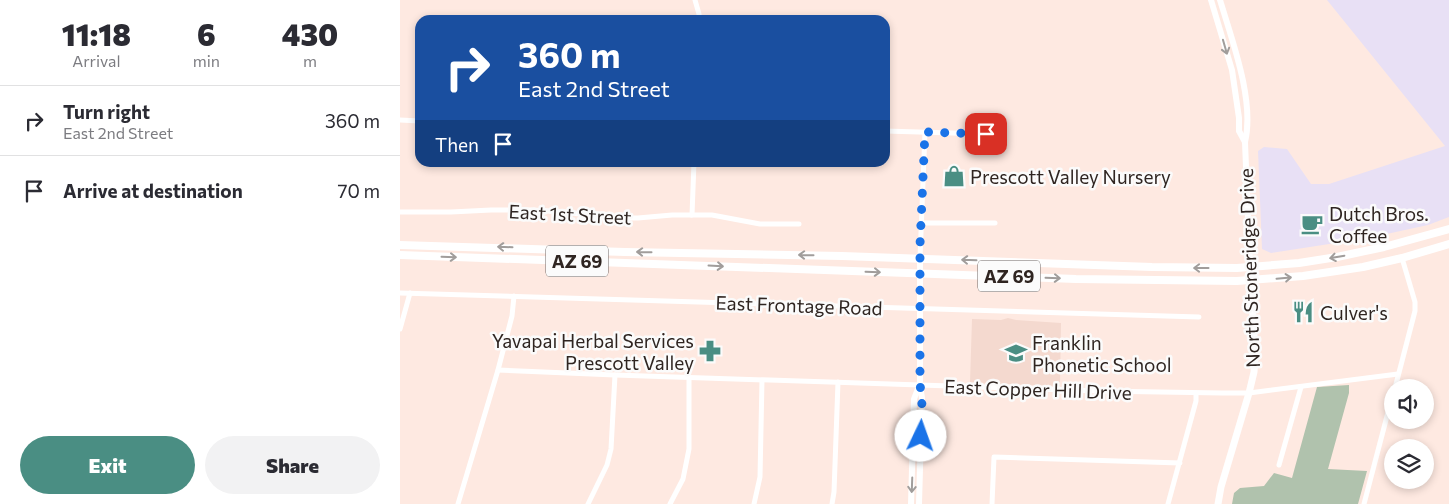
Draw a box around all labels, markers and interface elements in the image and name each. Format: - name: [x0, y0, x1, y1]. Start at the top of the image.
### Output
- text: 11:18: [62, 15, 131, 52]
- text: 6: [197, 15, 216, 52]
- text: 430: [282, 15, 338, 52]
- text: 360 m: [518, 32, 620, 75]
- icon: right: [435, 35, 500, 100]
- one-way arrow: [1221, 38, 1230, 54]
- text: Arrival: [72, 51, 121, 70]
- text: min: [193, 51, 220, 70]
- text: m: [303, 51, 317, 70]
- text: East 2nd Street: [518, 75, 670, 102]
- text: Turn right: [63, 100, 150, 123]
- icon: right: [20, 107, 48, 135]
- text: 360 m: [325, 109, 380, 132]
- pin: [965, 113, 1007, 155]
- icon: arrive: [972, 120, 1000, 148]
- text: East 2nd Street: [63, 123, 173, 142]
- icon: arrive: [489, 130, 517, 158]
- text: Then: [435, 133, 479, 156]
- shop icon: Prescott Valley Nursery: [941, 163, 967, 189]
- place label: Prescott Valley Nursery: [970, 165, 1171, 188]
- street label: North Stoneridge Drive: [1234, 168, 1264, 368]
- icon: arrive: [20, 177, 48, 205]
- text: Arrive at destination: [63, 179, 243, 202]
- text: 70 m: [337, 179, 380, 202]
- street label: East 1st Street: [508, 199, 632, 229]
- place label: Dutch Bros. Coffee: [1329, 202, 1429, 247]
- cafe icon: Dutch Bros. Coffee: [1299, 211, 1325, 237]
- one-way arrow: [497, 242, 513, 252]
- road number: AZ 69: [546, 246, 608, 276]
- one-way arrow: [636, 247, 652, 257]
- one-way arrow: [799, 250, 815, 260]
- one-way arrow: [440, 252, 456, 261]
- one-way arrow: [1329, 252, 1345, 262]
- one-way arrow: [961, 255, 977, 264]
- road number: AZ 69: [978, 260, 1040, 292]
- one-way arrow: [708, 261, 724, 270]
- one-way arrow: [1193, 263, 1210, 273]
- one-way arrow: [864, 267, 881, 277]
- one-way arrow: [1044, 273, 1060, 283]
- one-way arrow: [1276, 273, 1292, 283]
- street label: East Frontage Road: [715, 291, 883, 319]
- restaurant icon: Culver's: [1290, 299, 1316, 325]
- place label: Culver's: [1320, 301, 1388, 324]
- place label: Yavapai Herbal Services Prescott Valley: [492, 329, 694, 374]
- place label: Franklin Phonetic School: [1032, 331, 1172, 376]
- pharmacy icon: Yavapai Herbal Services Prescott Valley: [697, 338, 723, 364]
- school or university icon: Franklin Phonetic School: [1003, 340, 1029, 366]
- street label: East Copper Hill Drive: [944, 374, 1132, 404]
- map controls: [1384, 379, 1434, 489]
- button: sound: [1384, 379, 1434, 429]
- position arrow: [894, 409, 946, 461]
- button: Exit: [20, 436, 195, 494]
- button: Share: [205, 436, 380, 494]
- button: layers: [1384, 439, 1434, 489]
- one-way arrow: [907, 477, 916, 493]

